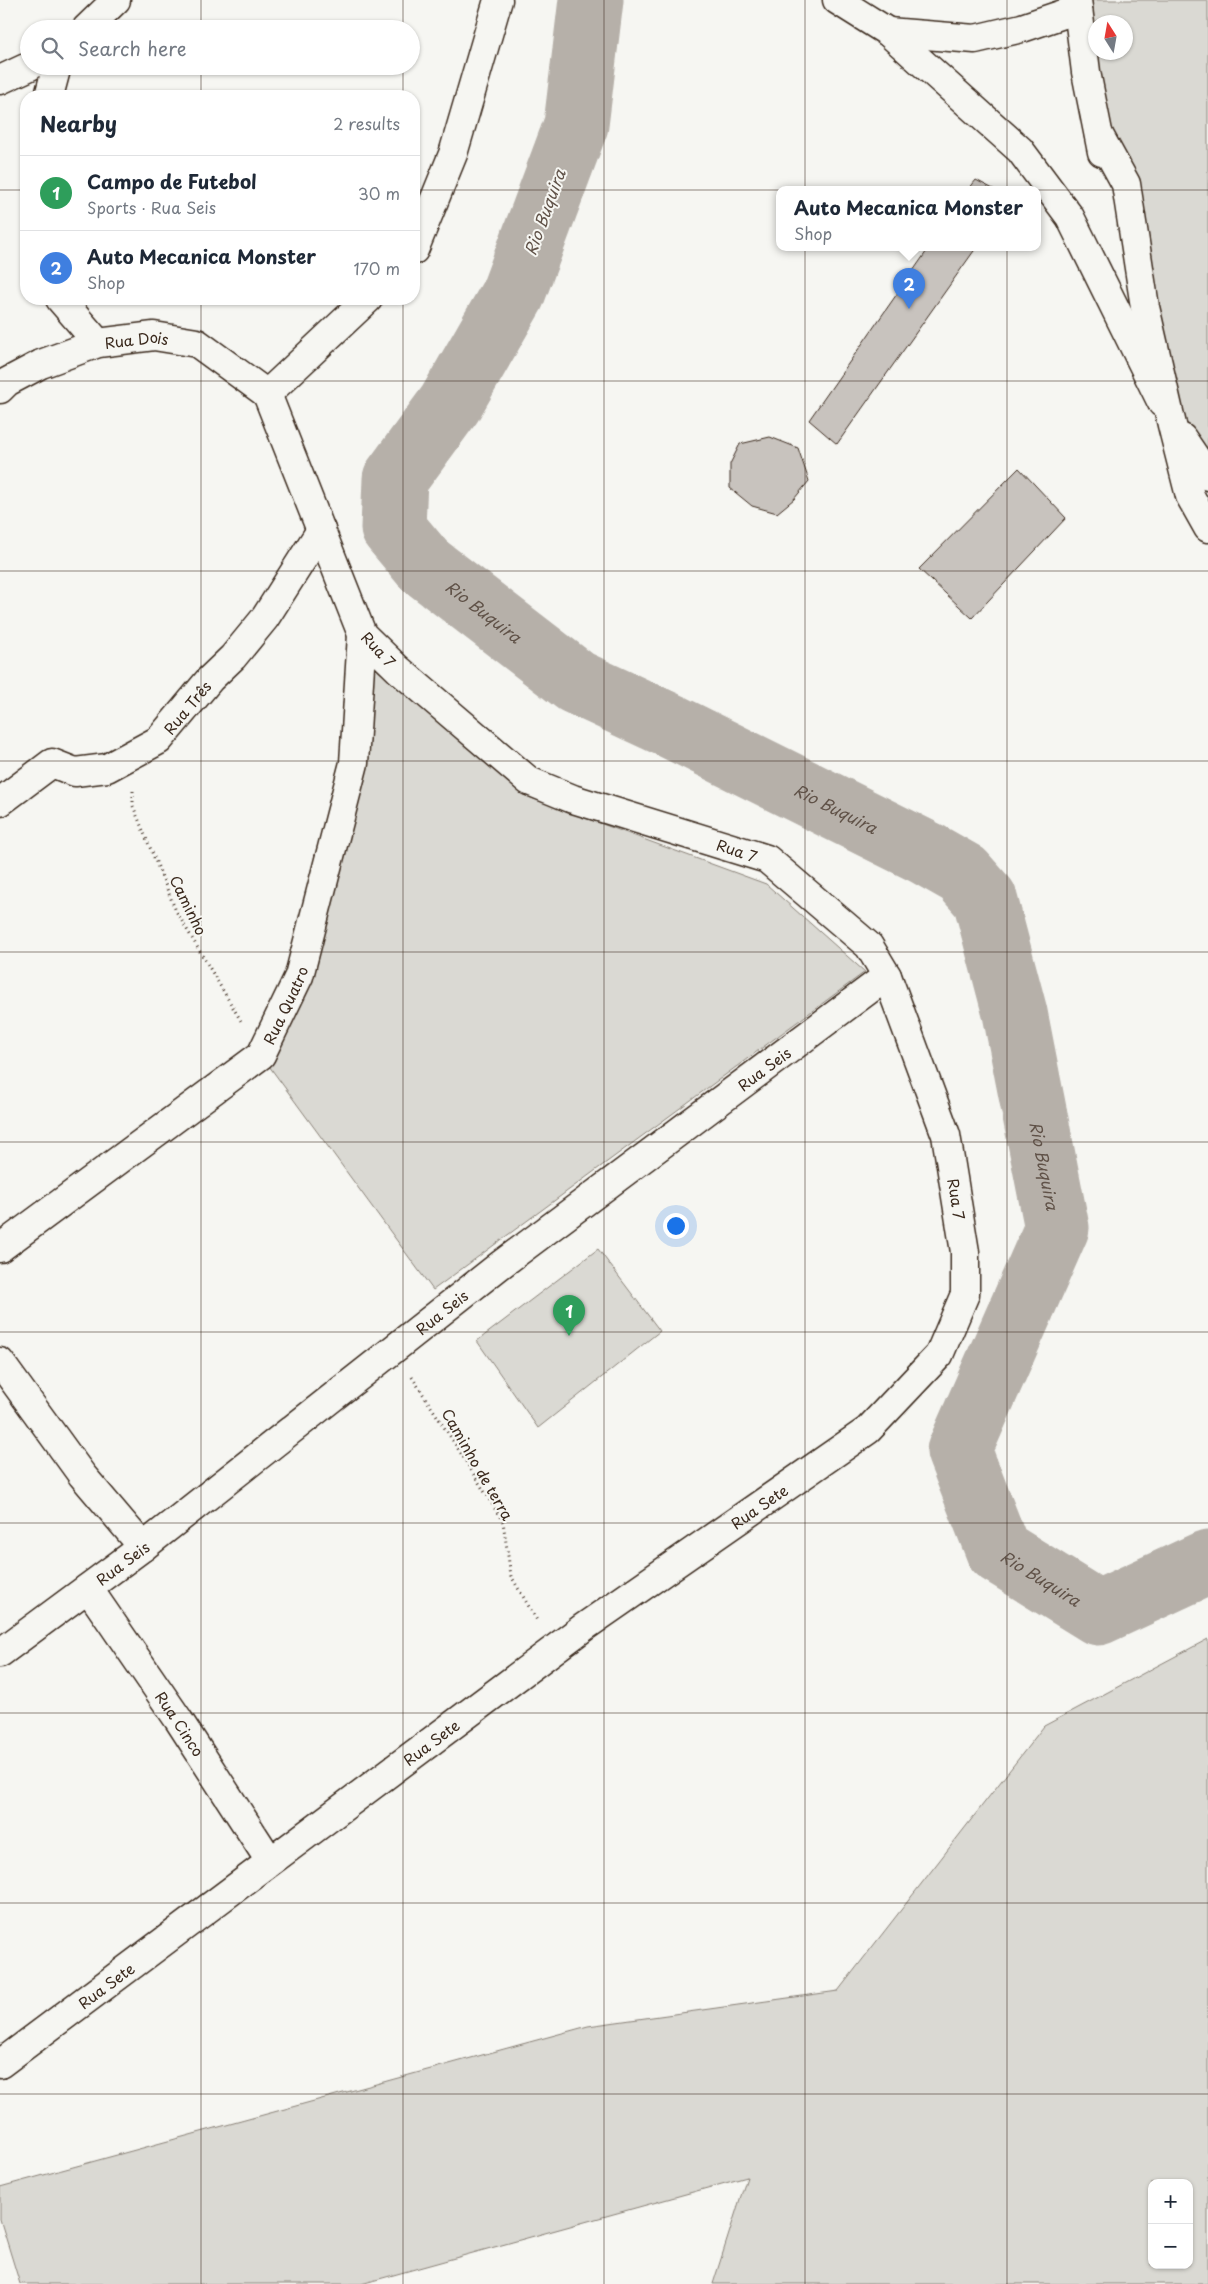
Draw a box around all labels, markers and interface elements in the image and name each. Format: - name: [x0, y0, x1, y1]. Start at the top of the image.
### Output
- north arrow: [1088, 15, 1133, 60]
- search box: [20, 20, 420, 75]
- icon: search: [38, 34, 66, 62]
- text: Search here: [78, 34, 187, 62]
- text: Nearby: [40, 107, 117, 139]
- text: 2 results: [333, 111, 400, 135]
- water label: Rio Buquira: [517, 165, 571, 258]
- text: Campo de Futebol: [87, 167, 257, 195]
- text: 1: [52, 181, 60, 205]
- text: 30 m: [358, 181, 400, 205]
- popup: [776, 186, 1041, 251]
- text: Auto Mecanica Monster: [794, 193, 1023, 221]
- text: Sports · Rua Seis: [87, 195, 216, 219]
- text: Shop: [794, 221, 832, 245]
- text: Auto Mecanica Monster: [87, 242, 316, 270]
- text: 2: [50, 256, 62, 280]
- text: 170 m: [354, 256, 400, 280]
- pin: 2: [893, 268, 925, 309]
- text: Shop: [87, 270, 125, 294]
- street label: Rua Dois: [103, 324, 171, 354]
- water label: Rio Buquira: [441, 574, 528, 649]
- street label: Rua 7: [356, 626, 402, 672]
- street label: Rua Três: [157, 675, 216, 739]
- water label: Rio Buquira: [790, 777, 882, 839]
- street label: Rua 7: [714, 833, 761, 868]
- street label: Caminho: [165, 871, 213, 939]
- street label: Rua Quatro: [256, 964, 313, 1048]
- street label: Rua Seis: [732, 1040, 795, 1096]
- water label: Rio Buquira: [1024, 1119, 1065, 1213]
- street label: Rua 7: [942, 1177, 972, 1222]
- your location: [663, 1213, 689, 1239]
- street label: Rua Seis: [410, 1283, 473, 1340]
- pin: 1: [553, 1295, 585, 1336]
- street label: Caminho de terra: [437, 1404, 520, 1525]
- street label: Rua Sete: [725, 1478, 792, 1534]
- street label: Rua Seis: [91, 1535, 154, 1590]
- water label: Rio Buquira: [996, 1544, 1086, 1612]
- street label: Rua Cinco: [150, 1686, 211, 1761]
- street label: Rua Sete: [398, 1713, 464, 1770]
- street label: Rua Sete: [73, 1956, 139, 2014]
- map controls: [1148, 2179, 1193, 2269]
- button: +: [1148, 2179, 1193, 2224]
- button: −: [1148, 2224, 1193, 2269]

